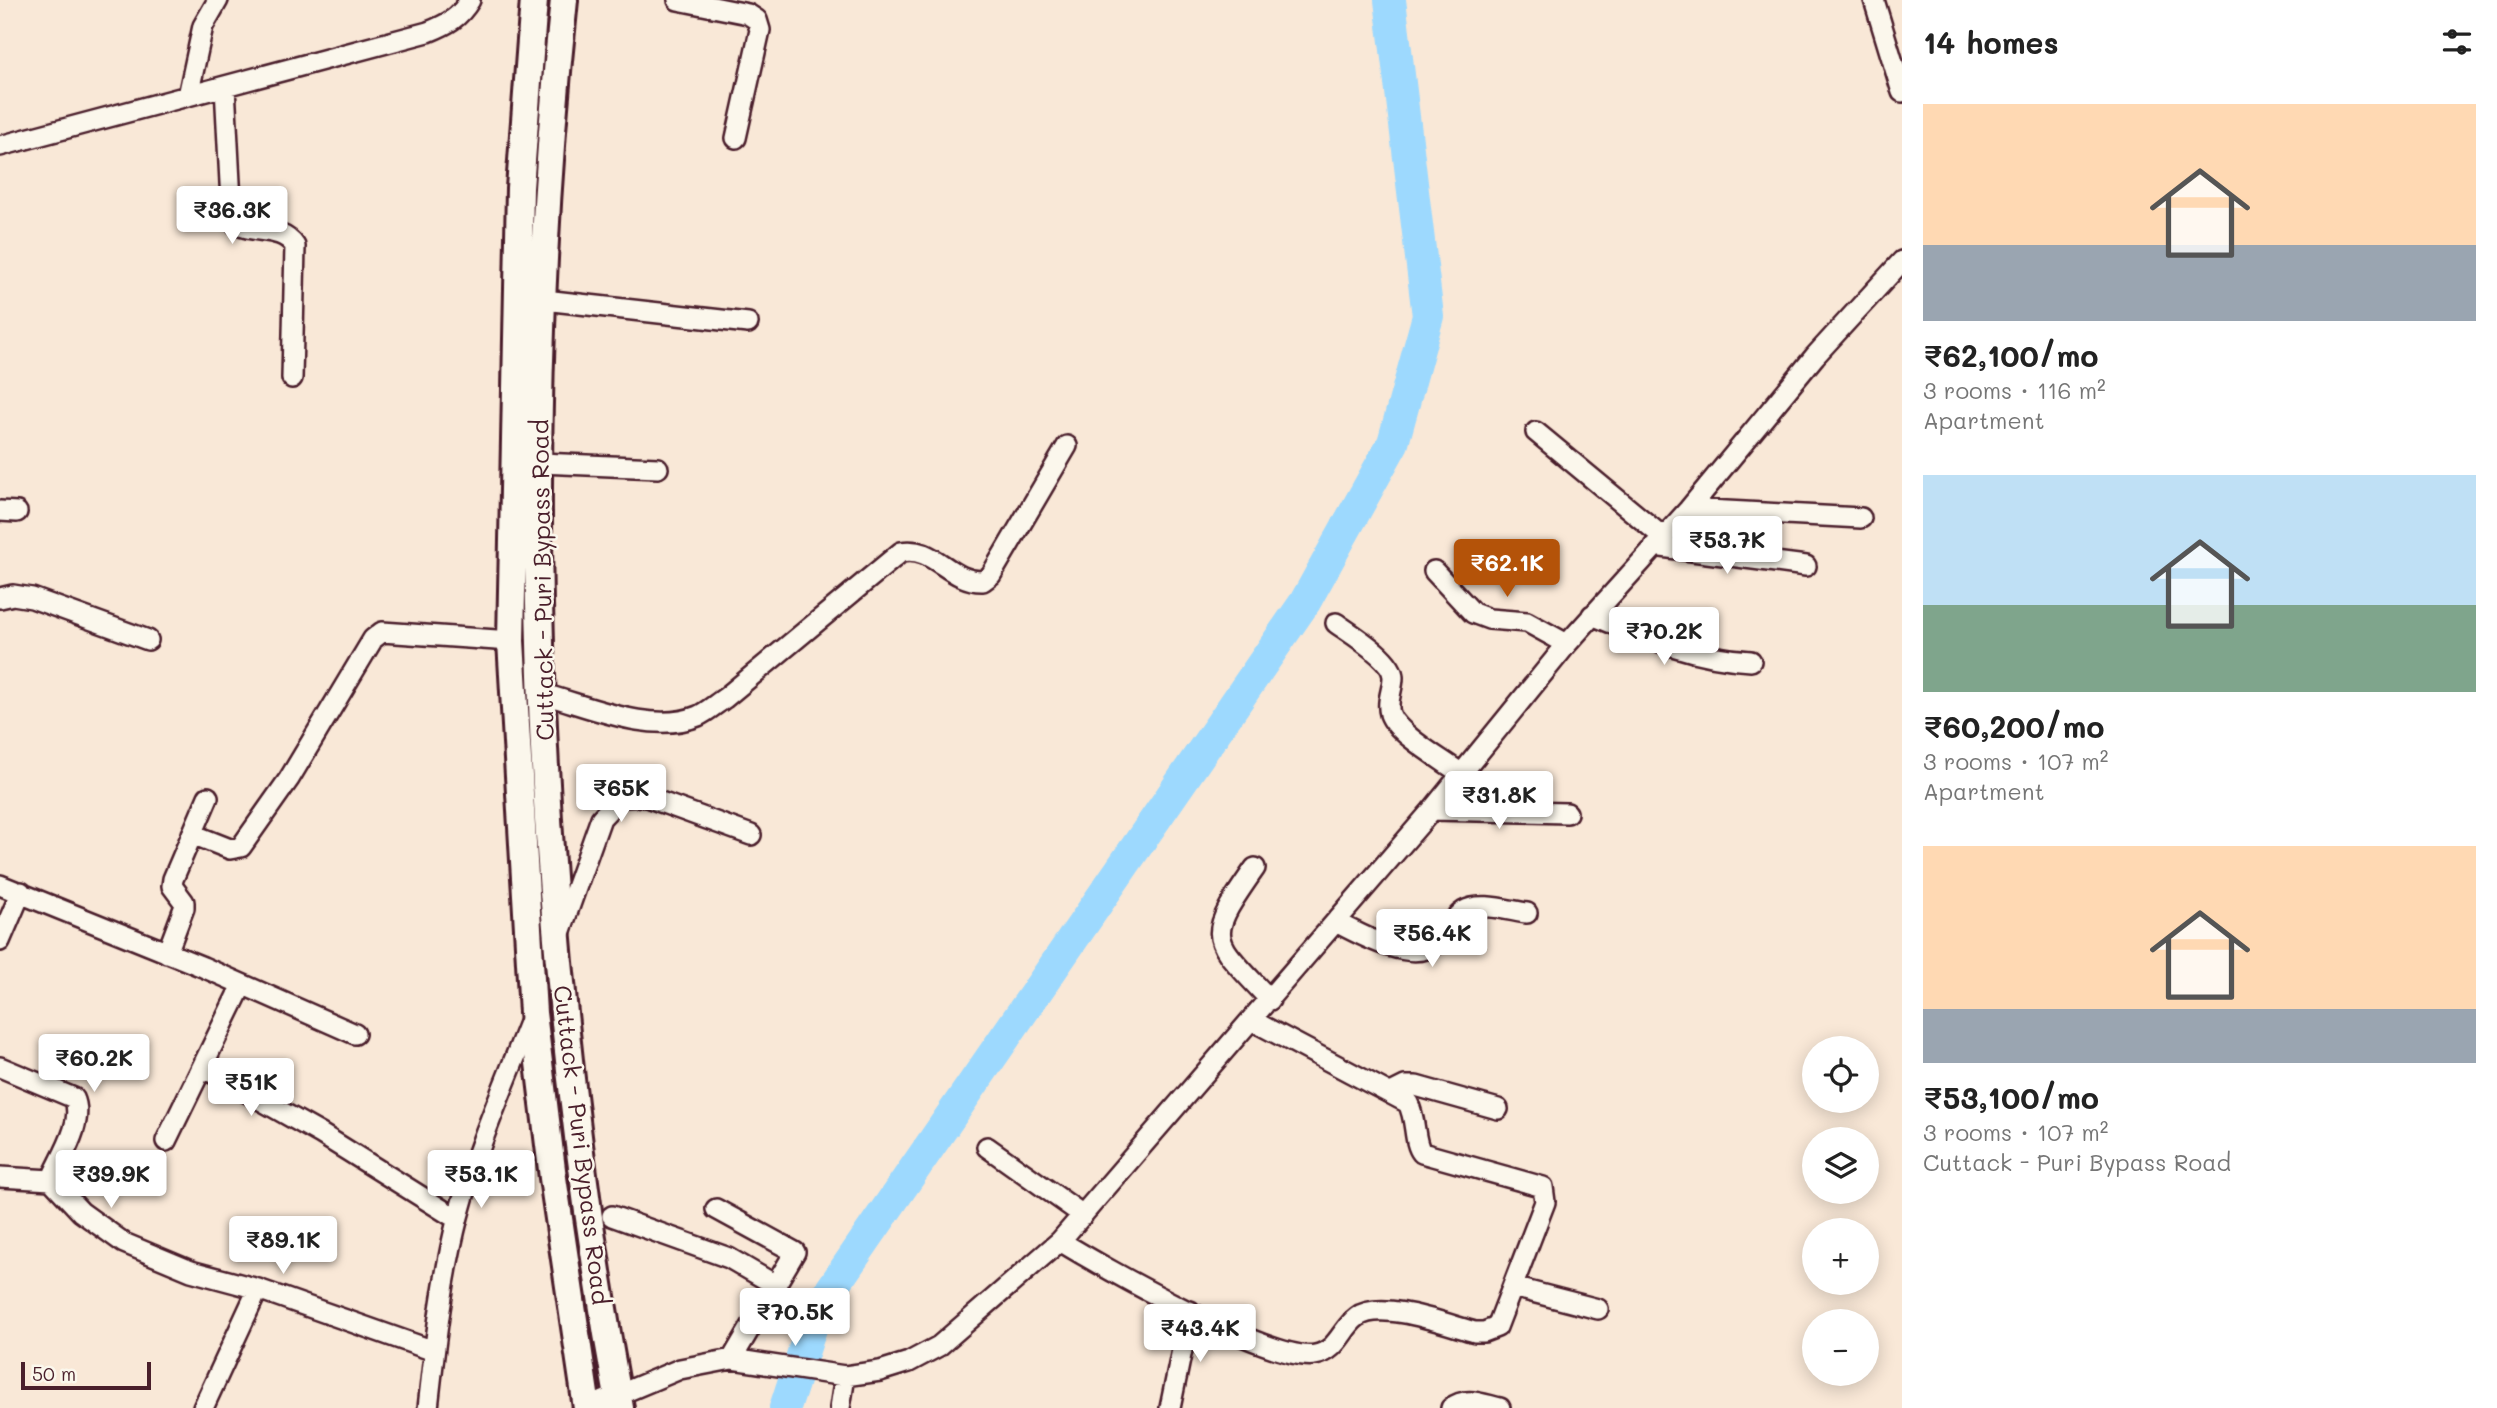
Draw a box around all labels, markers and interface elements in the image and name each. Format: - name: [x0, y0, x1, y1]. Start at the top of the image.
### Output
- text: 14 homes: [1923, 22, 2059, 62]
- icon: filters: [2438, 23, 2476, 61]
- icon: home: [2137, 150, 2263, 276]
- pin: ₹36.3K: [175, 187, 289, 246]
- text: ₹36.3K: [193, 194, 271, 224]
- text: ₹62,100/mo: [1923, 335, 2098, 375]
- text: 3 rooms · 116 m²: [1923, 375, 2106, 405]
- text: Apartment: [1923, 405, 2045, 435]
- street label: Cuttack - Puri Bypass Road: [523, 419, 560, 741]
- pin: ₹53.7K: [1670, 516, 1784, 576]
- icon: home: [2137, 521, 2263, 647]
- text: ₹53.7K: [1688, 524, 1766, 554]
- pin: ₹62.1K: [1450, 540, 1564, 599]
- text: ₹62.1K: [1470, 547, 1544, 577]
- pin: ₹70.2K: [1607, 608, 1721, 667]
- text: ₹70.2K: [1625, 615, 1703, 645]
- text: ₹60,200/mo: [1923, 706, 2104, 746]
- text: 3 rooms · 107 m²: [1923, 746, 2109, 776]
- pin: ₹65K: [580, 764, 662, 824]
- text: ₹65K: [592, 772, 650, 802]
- pin: ₹31.8K: [1442, 772, 1556, 831]
- text: Apartment: [1923, 776, 2045, 806]
- text: ₹31.8K: [1461, 779, 1537, 809]
- icon: home: [2137, 892, 2263, 1018]
- pin: ₹56.4K: [1375, 909, 1489, 969]
- text: ₹56.4K: [1392, 917, 1472, 947]
- street label: Cuttack - Puri Bypass Road: [548, 983, 617, 1306]
- pin: ₹60.2K: [37, 1034, 151, 1094]
- map controls: [1802, 1036, 1879, 1386]
- button: locate: [1802, 1036, 1879, 1113]
- text: ₹60.2K: [54, 1042, 134, 1072]
- pin: ₹51K: [210, 1058, 292, 1118]
- text: ₹51K: [224, 1066, 278, 1096]
- text: ₹53,100/mo: [1923, 1077, 2099, 1117]
- text: 3 rooms · 107 m²: [1923, 1117, 2109, 1147]
- button: layers: [1802, 1127, 1879, 1204]
- text: Cuttack - Puri Bypass Road: [1923, 1147, 2231, 1177]
- pin: ₹39.9K: [54, 1150, 168, 1210]
- pin: ₹53.1K: [424, 1150, 538, 1210]
- text: ₹39.9K: [72, 1158, 150, 1188]
- text: ₹53.1K: [444, 1158, 518, 1188]
- pin: ₹89.1K: [226, 1216, 340, 1276]
- button: +: [1802, 1218, 1879, 1295]
- text: ₹89.1K: [245, 1224, 321, 1254]
- pin: ₹70.5K: [738, 1288, 852, 1348]
- text: ₹70.5K: [756, 1296, 834, 1326]
- pin: ₹43.4K: [1143, 1304, 1257, 1364]
- button: −: [1802, 1309, 1879, 1386]
- text: ₹43.4K: [1160, 1312, 1240, 1342]
- scale bar: [21, 1359, 150, 1391]
- text: 50 m: [32, 1361, 76, 1386]

